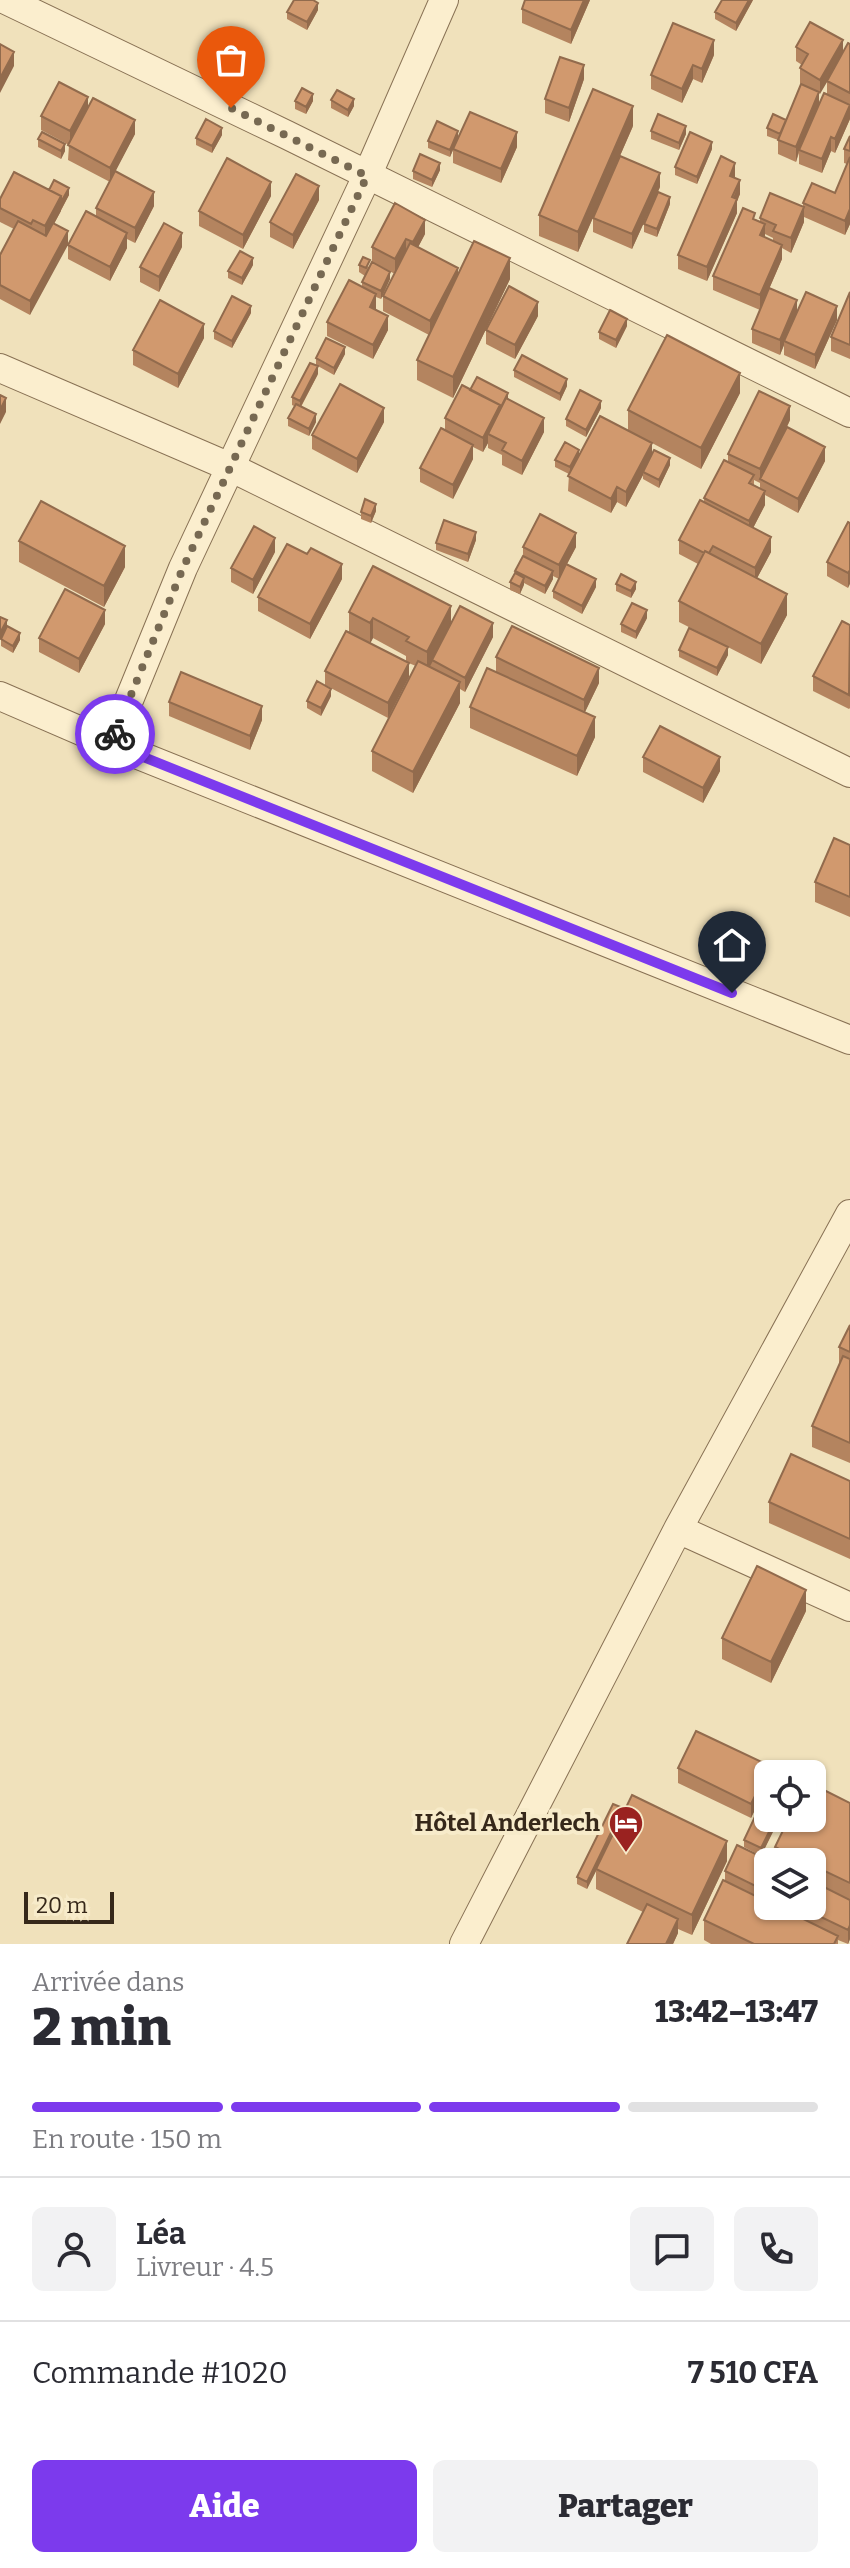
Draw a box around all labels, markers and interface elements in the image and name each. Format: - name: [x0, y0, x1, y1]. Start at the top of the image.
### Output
- pin: [197, 26, 265, 108]
- icon: bag: [209, 38, 253, 82]
- courier: [75, 694, 155, 774]
- icon: bike: [93, 712, 137, 756]
- pin: [698, 911, 766, 993]
- icon: home: [710, 923, 754, 967]
- map controls: [754, 1760, 826, 1920]
- button: locate: [754, 1760, 826, 1832]
- hotel icon: Hôtel Anderlech: [607, 1804, 645, 1854]
- place label: Hôtel Anderlech: [415, 1809, 600, 1837]
- button: layers: [754, 1848, 826, 1920]
- scale bar: [24, 1888, 114, 1924]
- text: 20 m: [36, 1892, 87, 1919]
- text: Arrivée dans: [32, 1967, 185, 1998]
- text: 13:42–13:47: [655, 1994, 818, 2030]
- text: 2 min: [32, 1996, 171, 2059]
- text: En route · 150 m: [32, 2124, 222, 2155]
- button: person: [32, 2207, 116, 2291]
- button: chat: [630, 2207, 714, 2291]
- button: phone: [734, 2207, 818, 2291]
- text: Léa: [136, 2216, 186, 2252]
- text: Livreur · 4.5: [136, 2252, 274, 2283]
- text: Commande #1020: [32, 2355, 288, 2391]
- text: 7 510 CFA: [688, 2355, 818, 2391]
- button: Aide: [32, 2460, 417, 2552]
- button: Partager: [433, 2460, 818, 2552]

